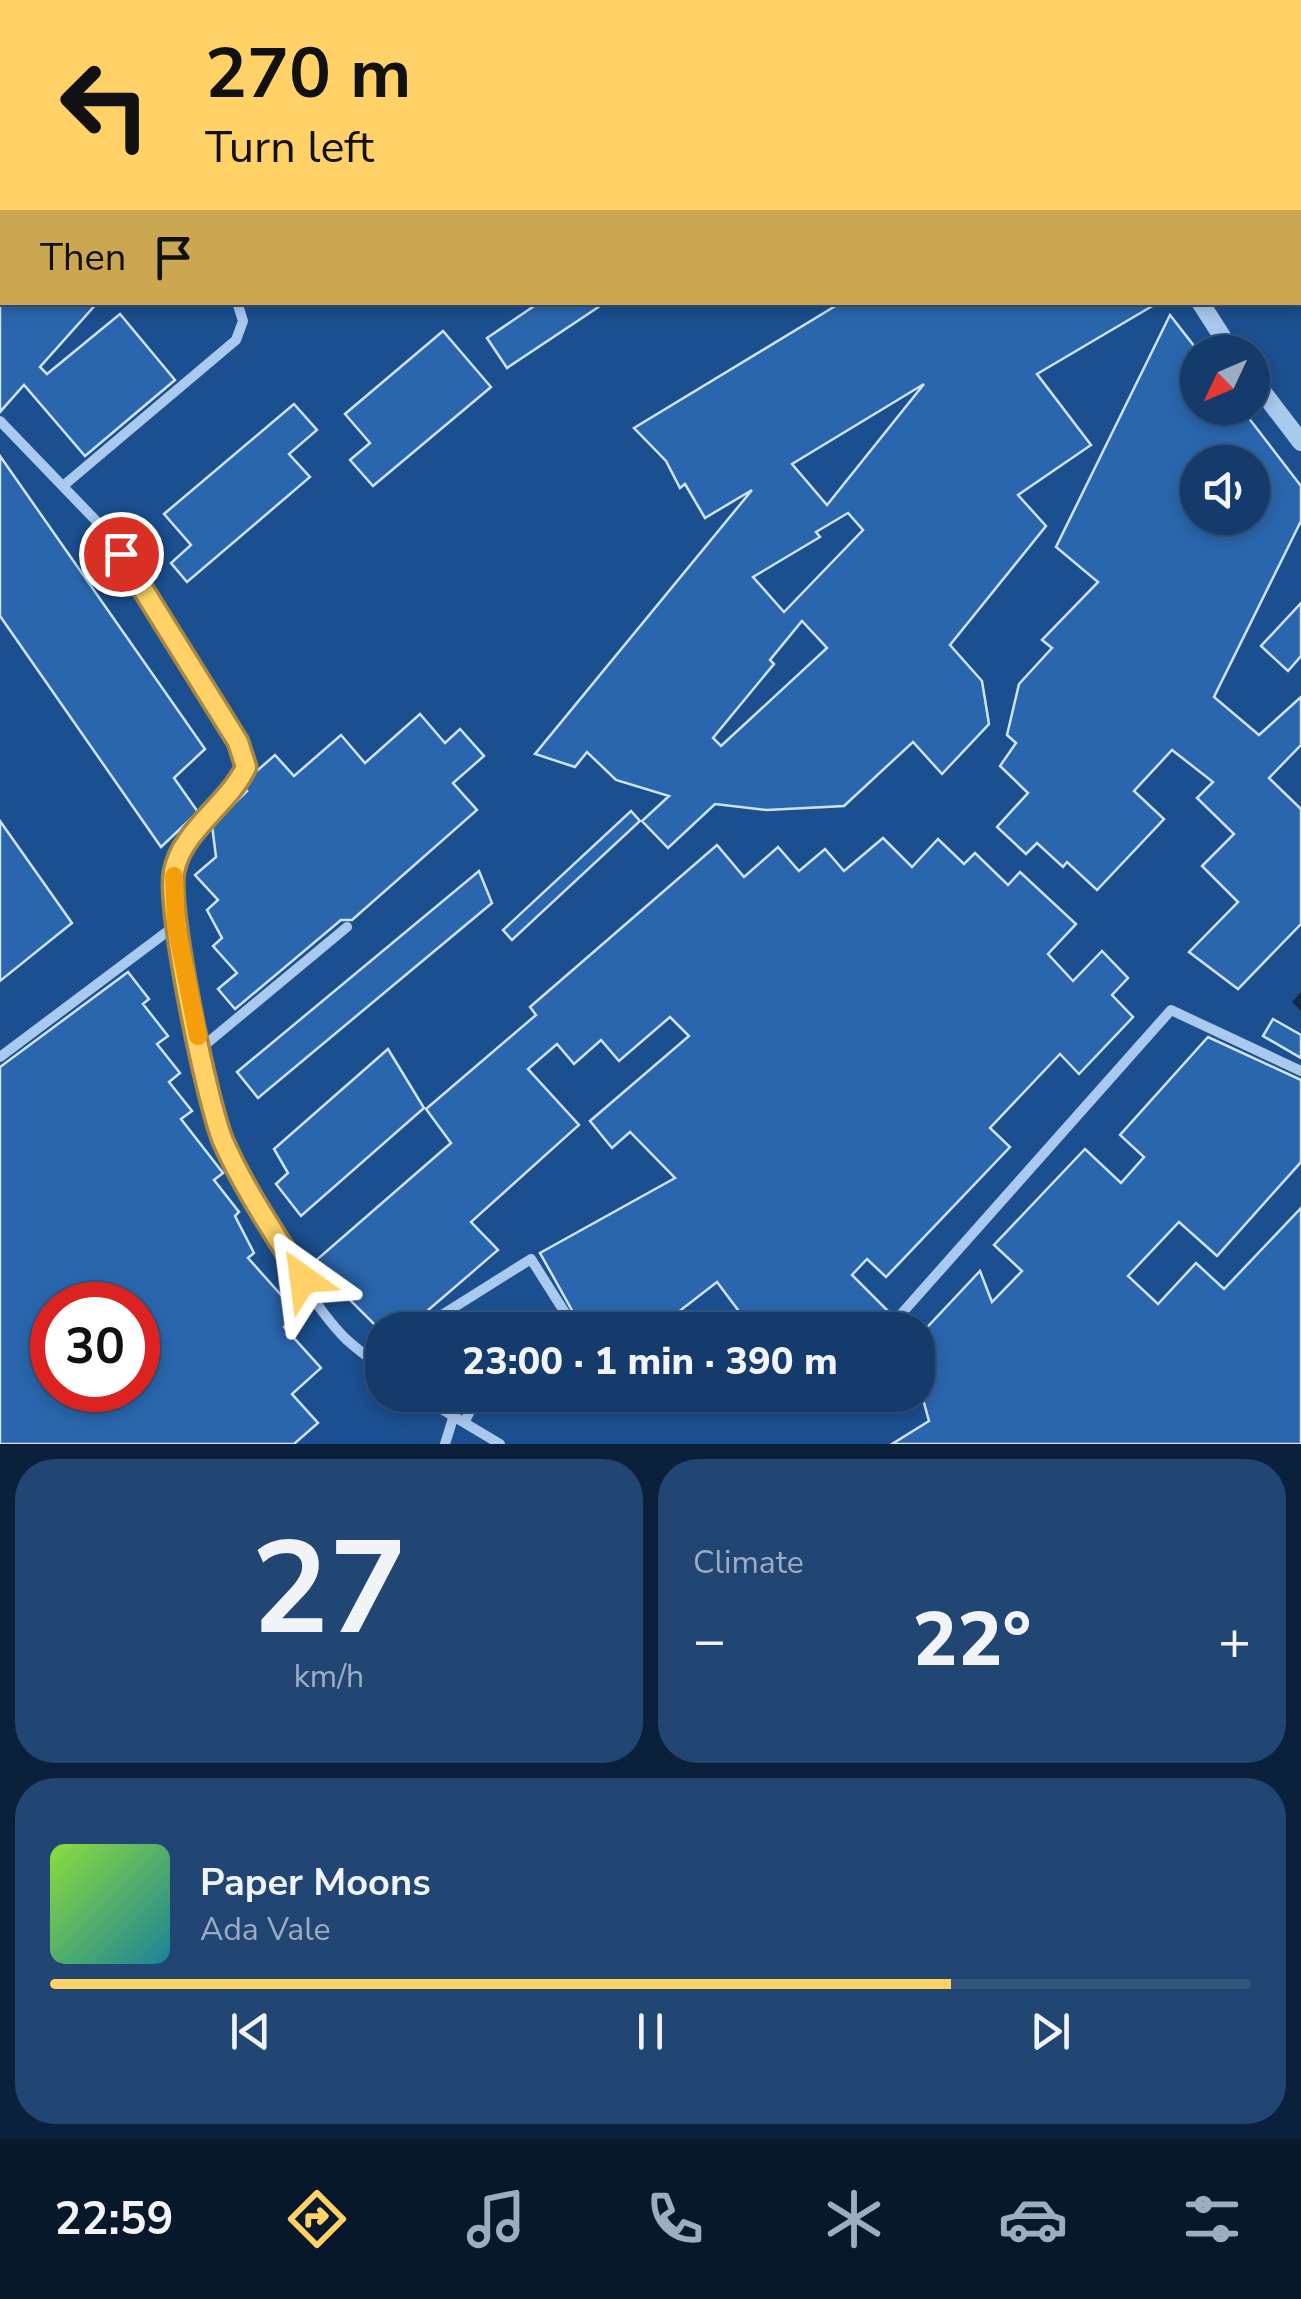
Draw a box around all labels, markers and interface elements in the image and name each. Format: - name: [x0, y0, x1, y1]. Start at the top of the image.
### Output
- text: 270 m: [205, 26, 411, 122]
- icon: left: [40, 40, 170, 170]
- text: Turn left: [205, 117, 374, 178]
- icon: arrive: [146, 230, 201, 285]
- text: Then: [40, 232, 126, 283]
- north arrow: [1180, 335, 1270, 425]
- map controls: [1180, 335, 1270, 535]
- button: sound: [1180, 445, 1270, 535]
- pin: [79, 512, 164, 597]
- icon: arrive: [94, 527, 149, 582]
- position arrow: [251, 1227, 355, 1331]
- speed limit sign: 30: [30, 1282, 160, 1412]
- text: 23:00 · 1 min · 390 m: [462, 1336, 838, 1387]
- text: 27: [251, 1501, 407, 1678]
- text: Climate: [693, 1541, 804, 1584]
- text: 22°: [913, 1589, 1031, 1691]
- text: −: [693, 1603, 726, 1678]
- text: +: [1218, 1603, 1251, 1678]
- text: km/h: [294, 1655, 364, 1698]
- text: Paper Moons: [200, 1857, 431, 1908]
- text: Ada Vale: [200, 1908, 331, 1951]
- icon: previous: [223, 2004, 278, 2059]
- icon: pause: [623, 2004, 678, 2059]
- icon: next: [1023, 2004, 1078, 2059]
- icon: directions: [282, 2184, 352, 2254]
- icon: music: [461, 2184, 531, 2254]
- icon: phone: [640, 2184, 710, 2254]
- icon: climate: [819, 2184, 889, 2254]
- icon: car: [998, 2184, 1068, 2254]
- icon: filters: [1177, 2184, 1247, 2254]
- text: 22:59: [54, 2189, 174, 2250]

